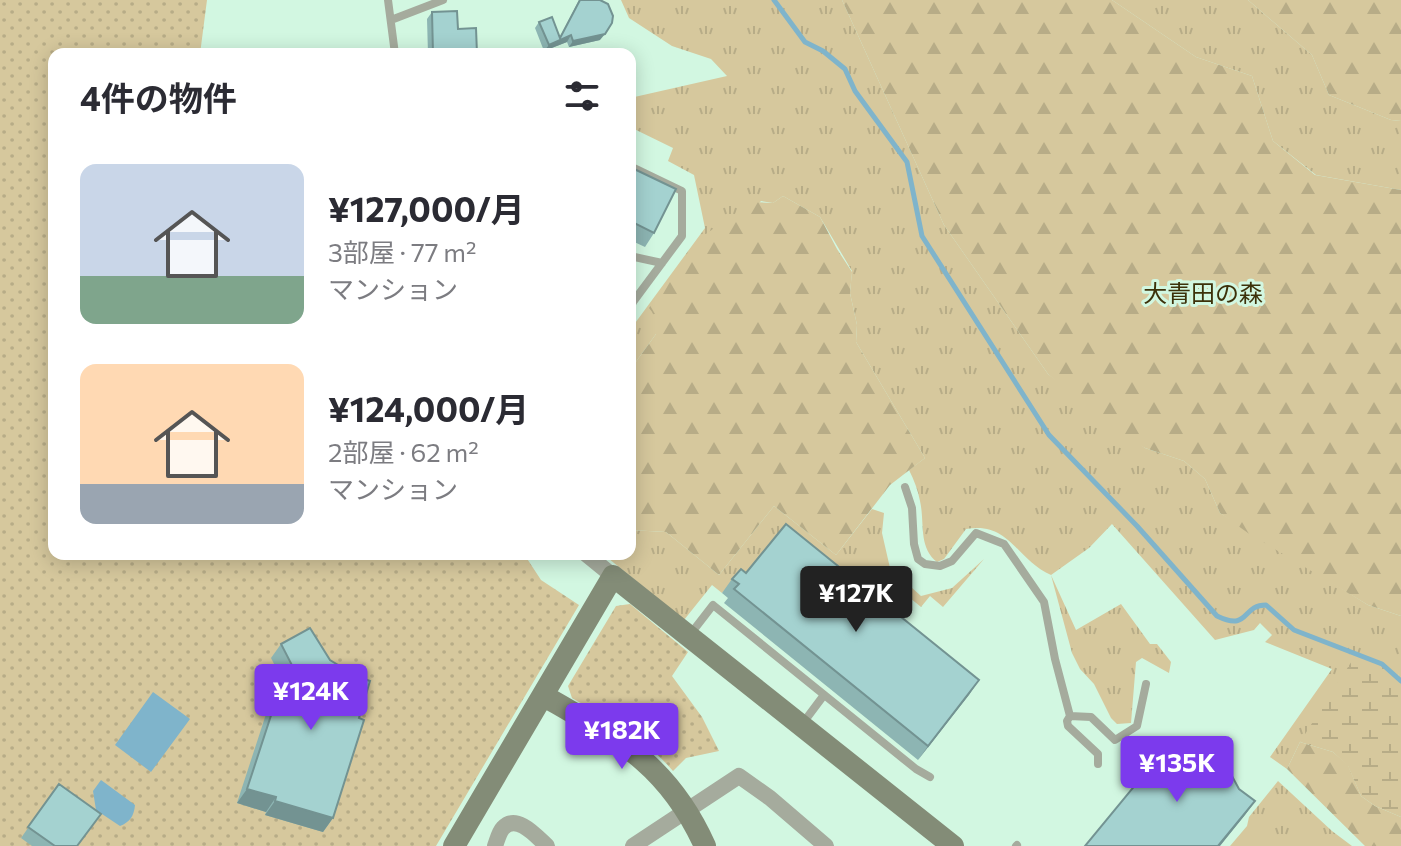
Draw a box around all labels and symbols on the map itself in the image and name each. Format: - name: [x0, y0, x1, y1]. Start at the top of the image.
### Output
- park label: 大青田の森: [1143, 278, 1263, 307]
- pin: ¥127K: [800, 566, 912, 634]
- pin: ¥124K: [255, 664, 367, 732]
- pin: ¥182K: [566, 703, 678, 771]
- pin: ¥135K: [1121, 736, 1233, 804]

